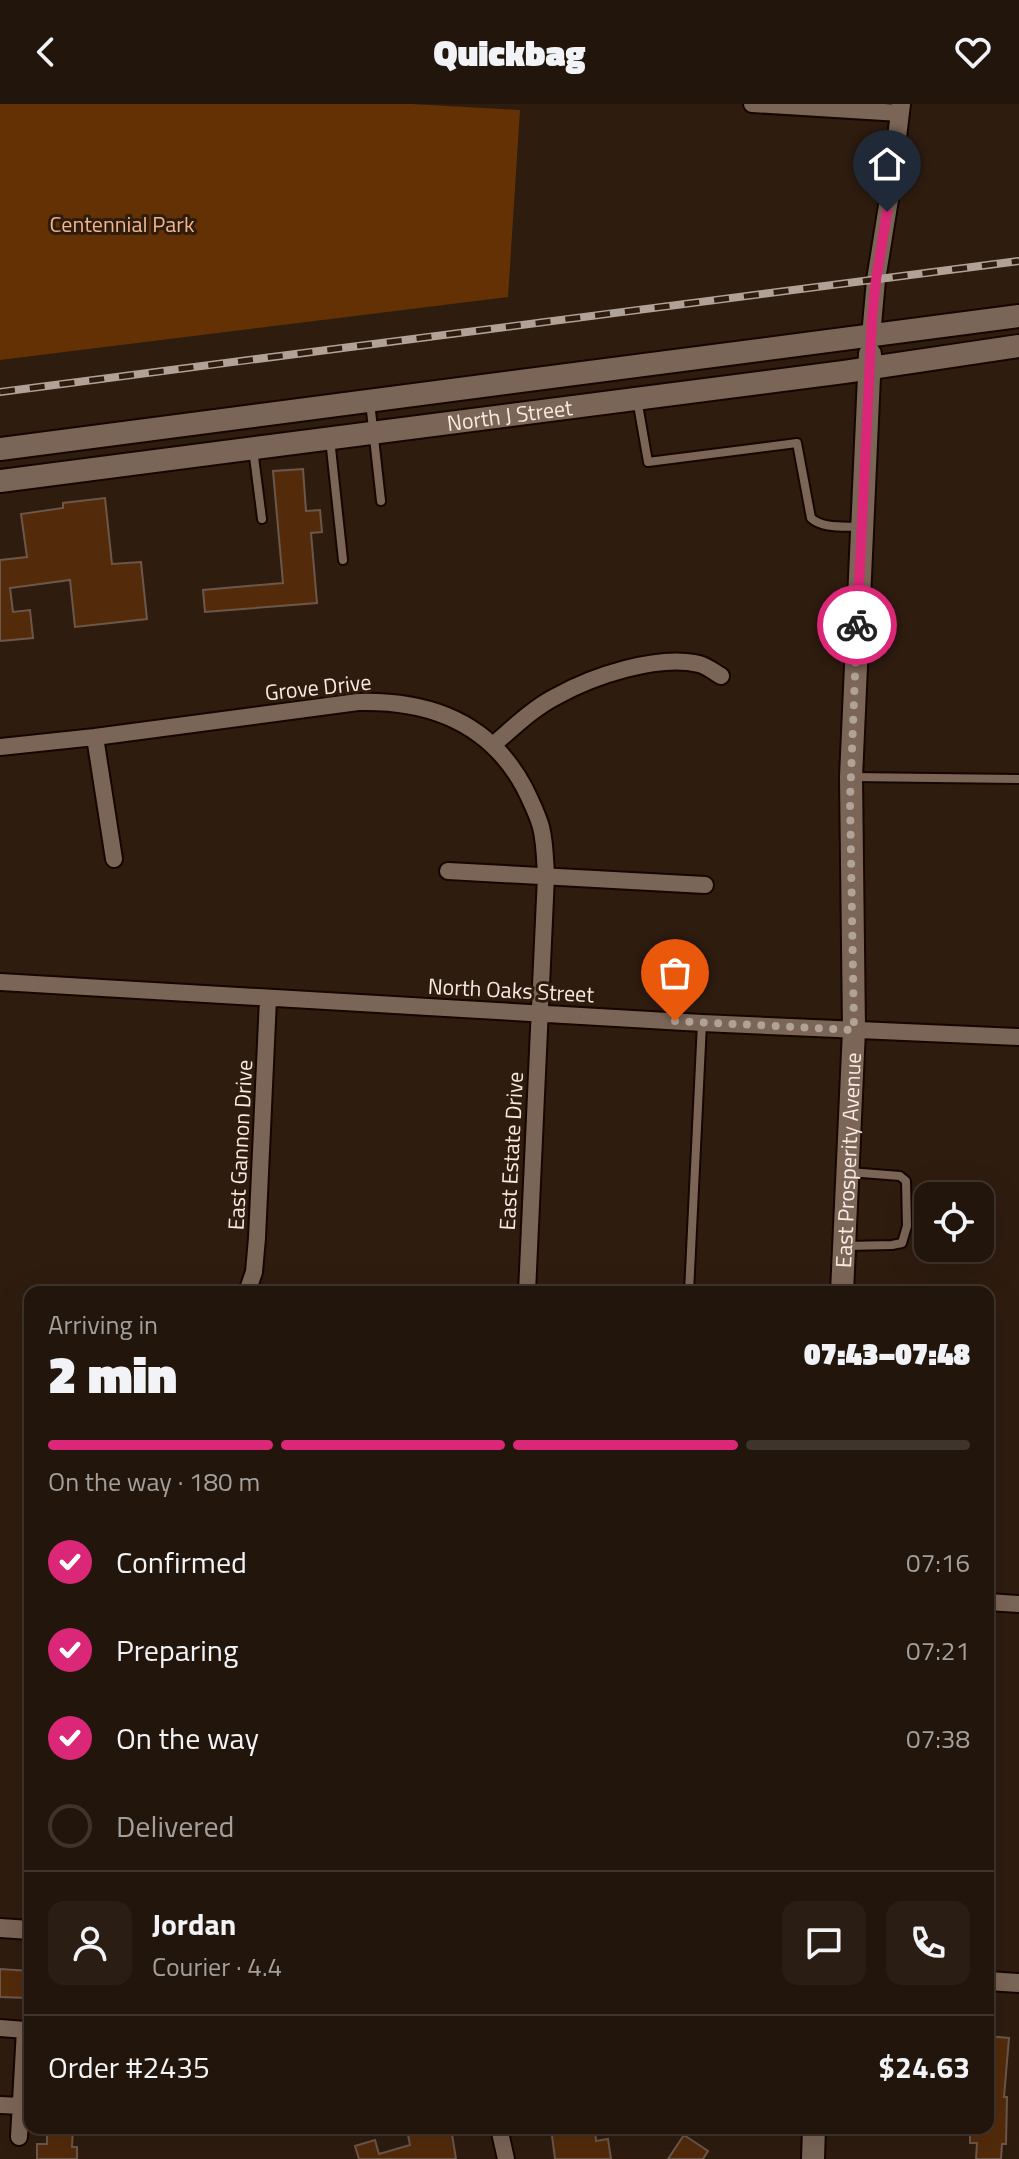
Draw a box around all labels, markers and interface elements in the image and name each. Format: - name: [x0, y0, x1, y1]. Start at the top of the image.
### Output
- text: Quickbag: [433, 25, 586, 80]
- icon: back: [24, 30, 68, 74]
- icon: heart: [951, 30, 995, 74]
- pin: [853, 130, 921, 212]
- icon: home: [865, 142, 909, 186]
- park label: Centennial Park: [50, 207, 195, 241]
- street label: North J Street: [445, 390, 575, 440]
- courier: [817, 585, 897, 665]
- icon: bike: [835, 603, 879, 647]
- street label: Grove Drive: [263, 665, 373, 709]
- pin: [641, 939, 709, 1021]
- icon: bag: [653, 951, 697, 995]
- street label: North Oaks Street: [427, 969, 595, 1011]
- street label: East Prosperity Avenue: [826, 1052, 870, 1269]
- street label: East Gannon Drive: [219, 1059, 261, 1231]
- street label: East Estate Drive: [490, 1071, 532, 1231]
- map controls: [914, 1182, 994, 1262]
- button: locate: [914, 1182, 994, 1262]
- text: Arriving in: [48, 1305, 158, 1344]
- text: 07:43–07:48: [804, 1331, 970, 1377]
- text: 2 min: [48, 1334, 177, 1413]
- text: On the way · 180 m: [48, 1462, 260, 1501]
- text: Confirmed: [116, 1539, 247, 1585]
- icon: check: [48, 1540, 92, 1584]
- text: 07:16: [906, 1543, 970, 1582]
- text: Preparing: [116, 1627, 238, 1673]
- icon: check: [48, 1628, 92, 1672]
- text: 07:21: [906, 1631, 970, 1670]
- text: On the way: [116, 1715, 259, 1761]
- icon: check: [48, 1716, 92, 1760]
- text: 07:38: [906, 1719, 970, 1758]
- text: Delivered: [116, 1803, 234, 1849]
- button: person: [48, 1901, 132, 1985]
- text: Jordan: [152, 1901, 236, 1947]
- button: chat: [782, 1901, 866, 1985]
- button: phone: [886, 1901, 970, 1985]
- text: Courier · 4.4: [152, 1947, 282, 1986]
- text: Order #2435: [48, 2044, 210, 2090]
- text: $24.63: [878, 2044, 970, 2090]

